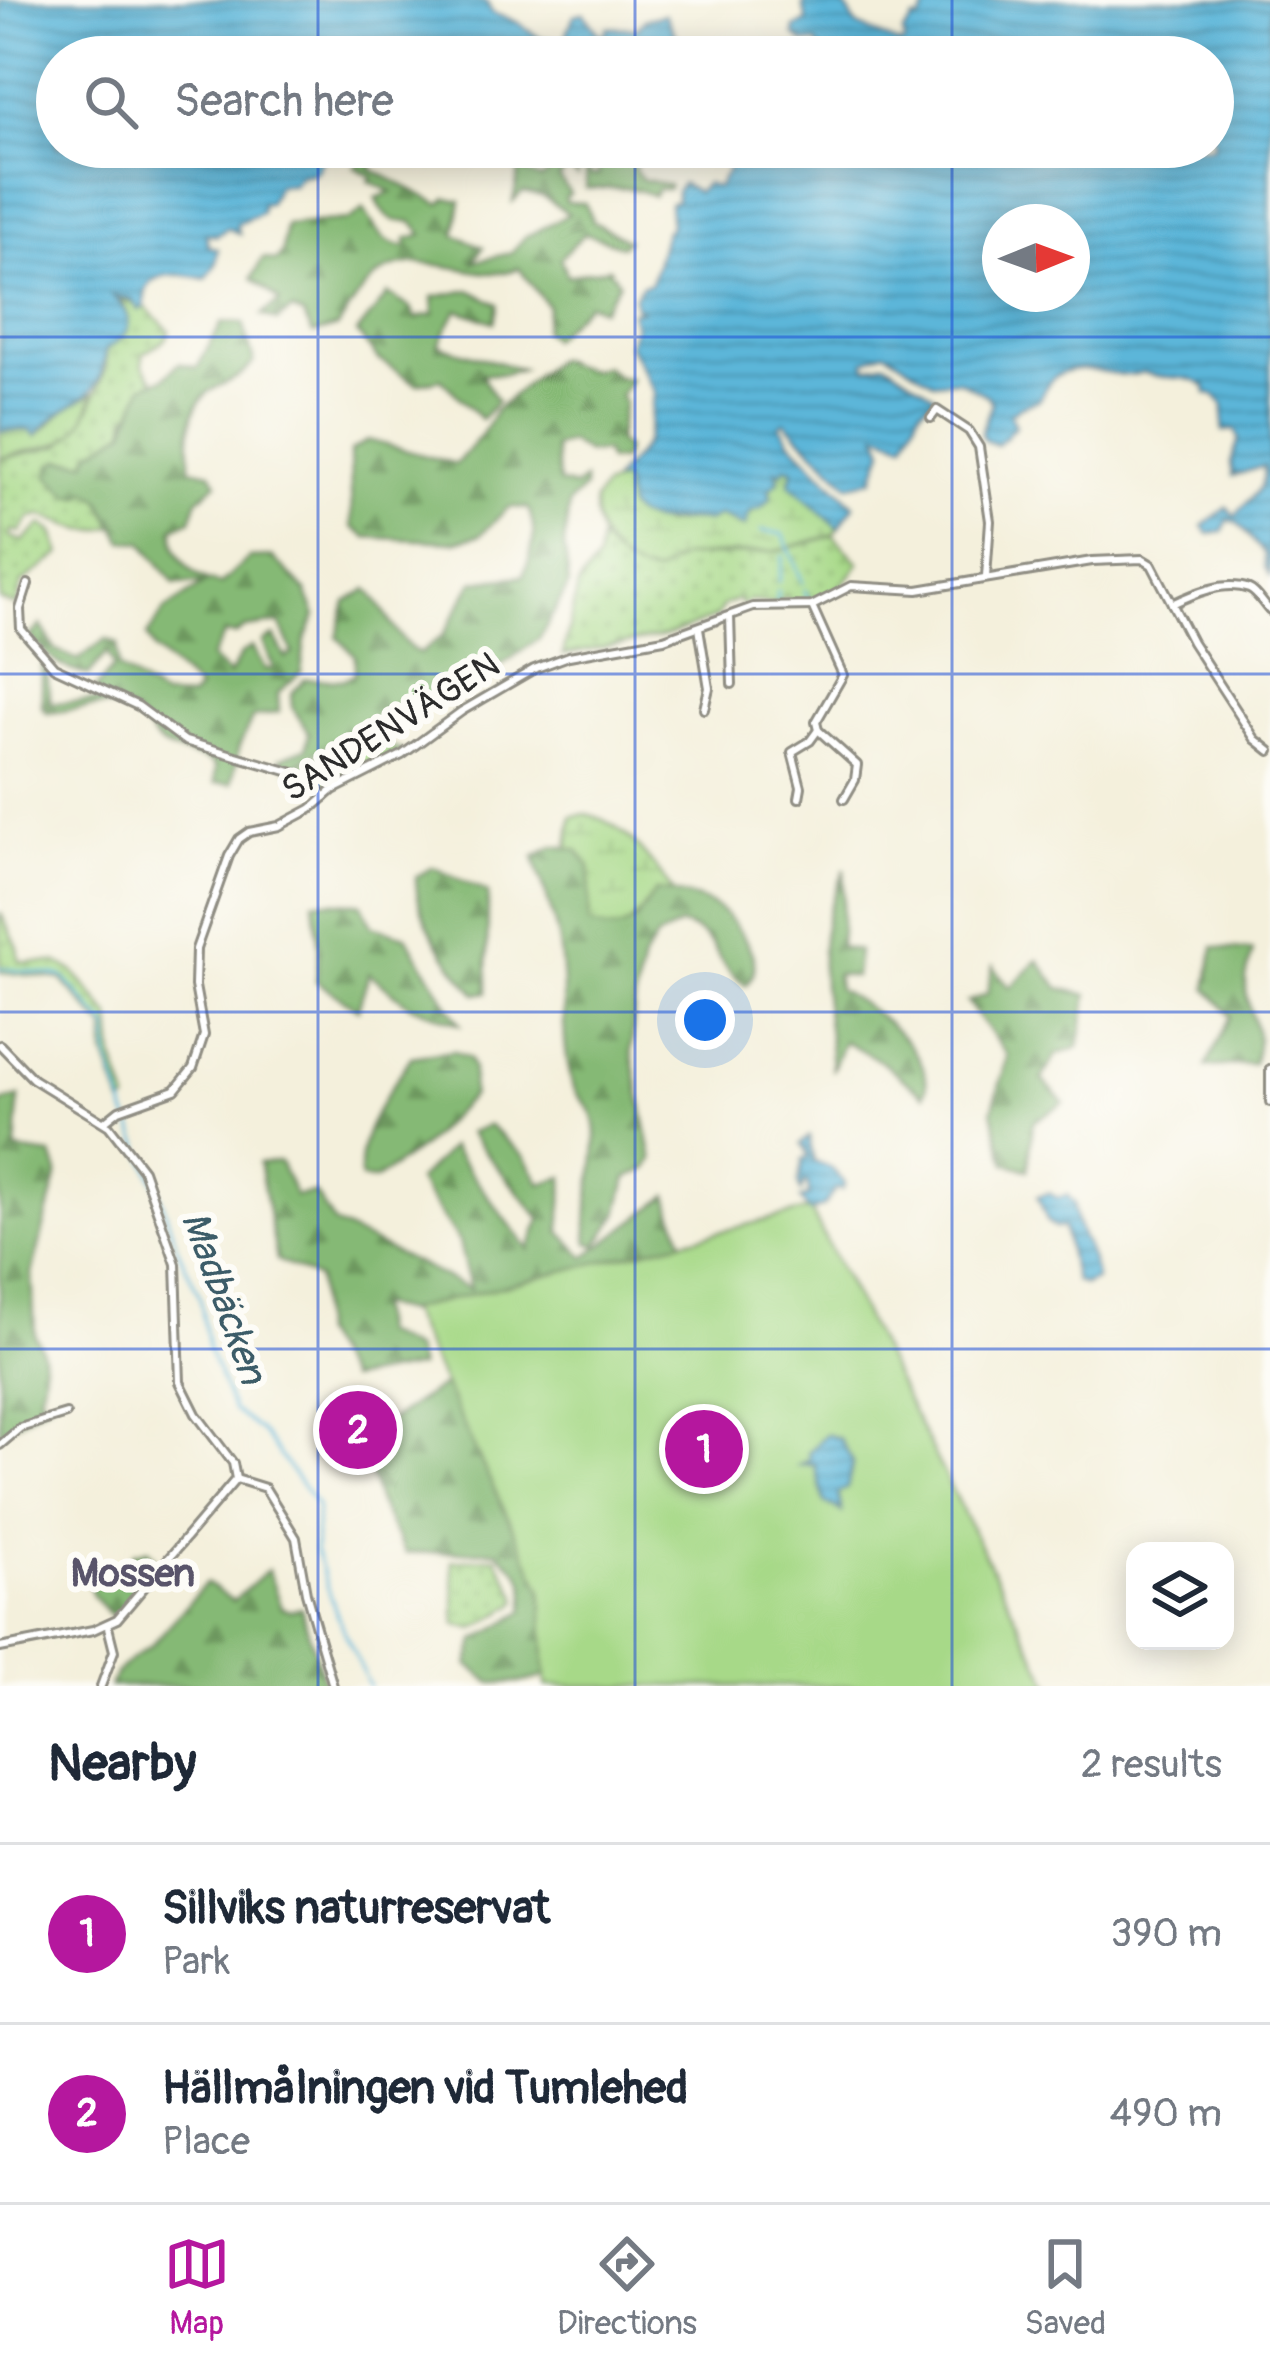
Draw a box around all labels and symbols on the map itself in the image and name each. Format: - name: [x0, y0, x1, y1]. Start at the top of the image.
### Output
- north arrow: [982, 204, 1090, 312]
- street label: SANDENVÄGEN: [274, 642, 508, 812]
- your location: [675, 990, 735, 1050]
- water label: Madbäcken: [170, 1205, 278, 1392]
- pin: 2: [319, 1385, 397, 1475]
- pin: 1: [665, 1404, 743, 1494]
- district label: Mossen: [71, 1549, 195, 1598]

